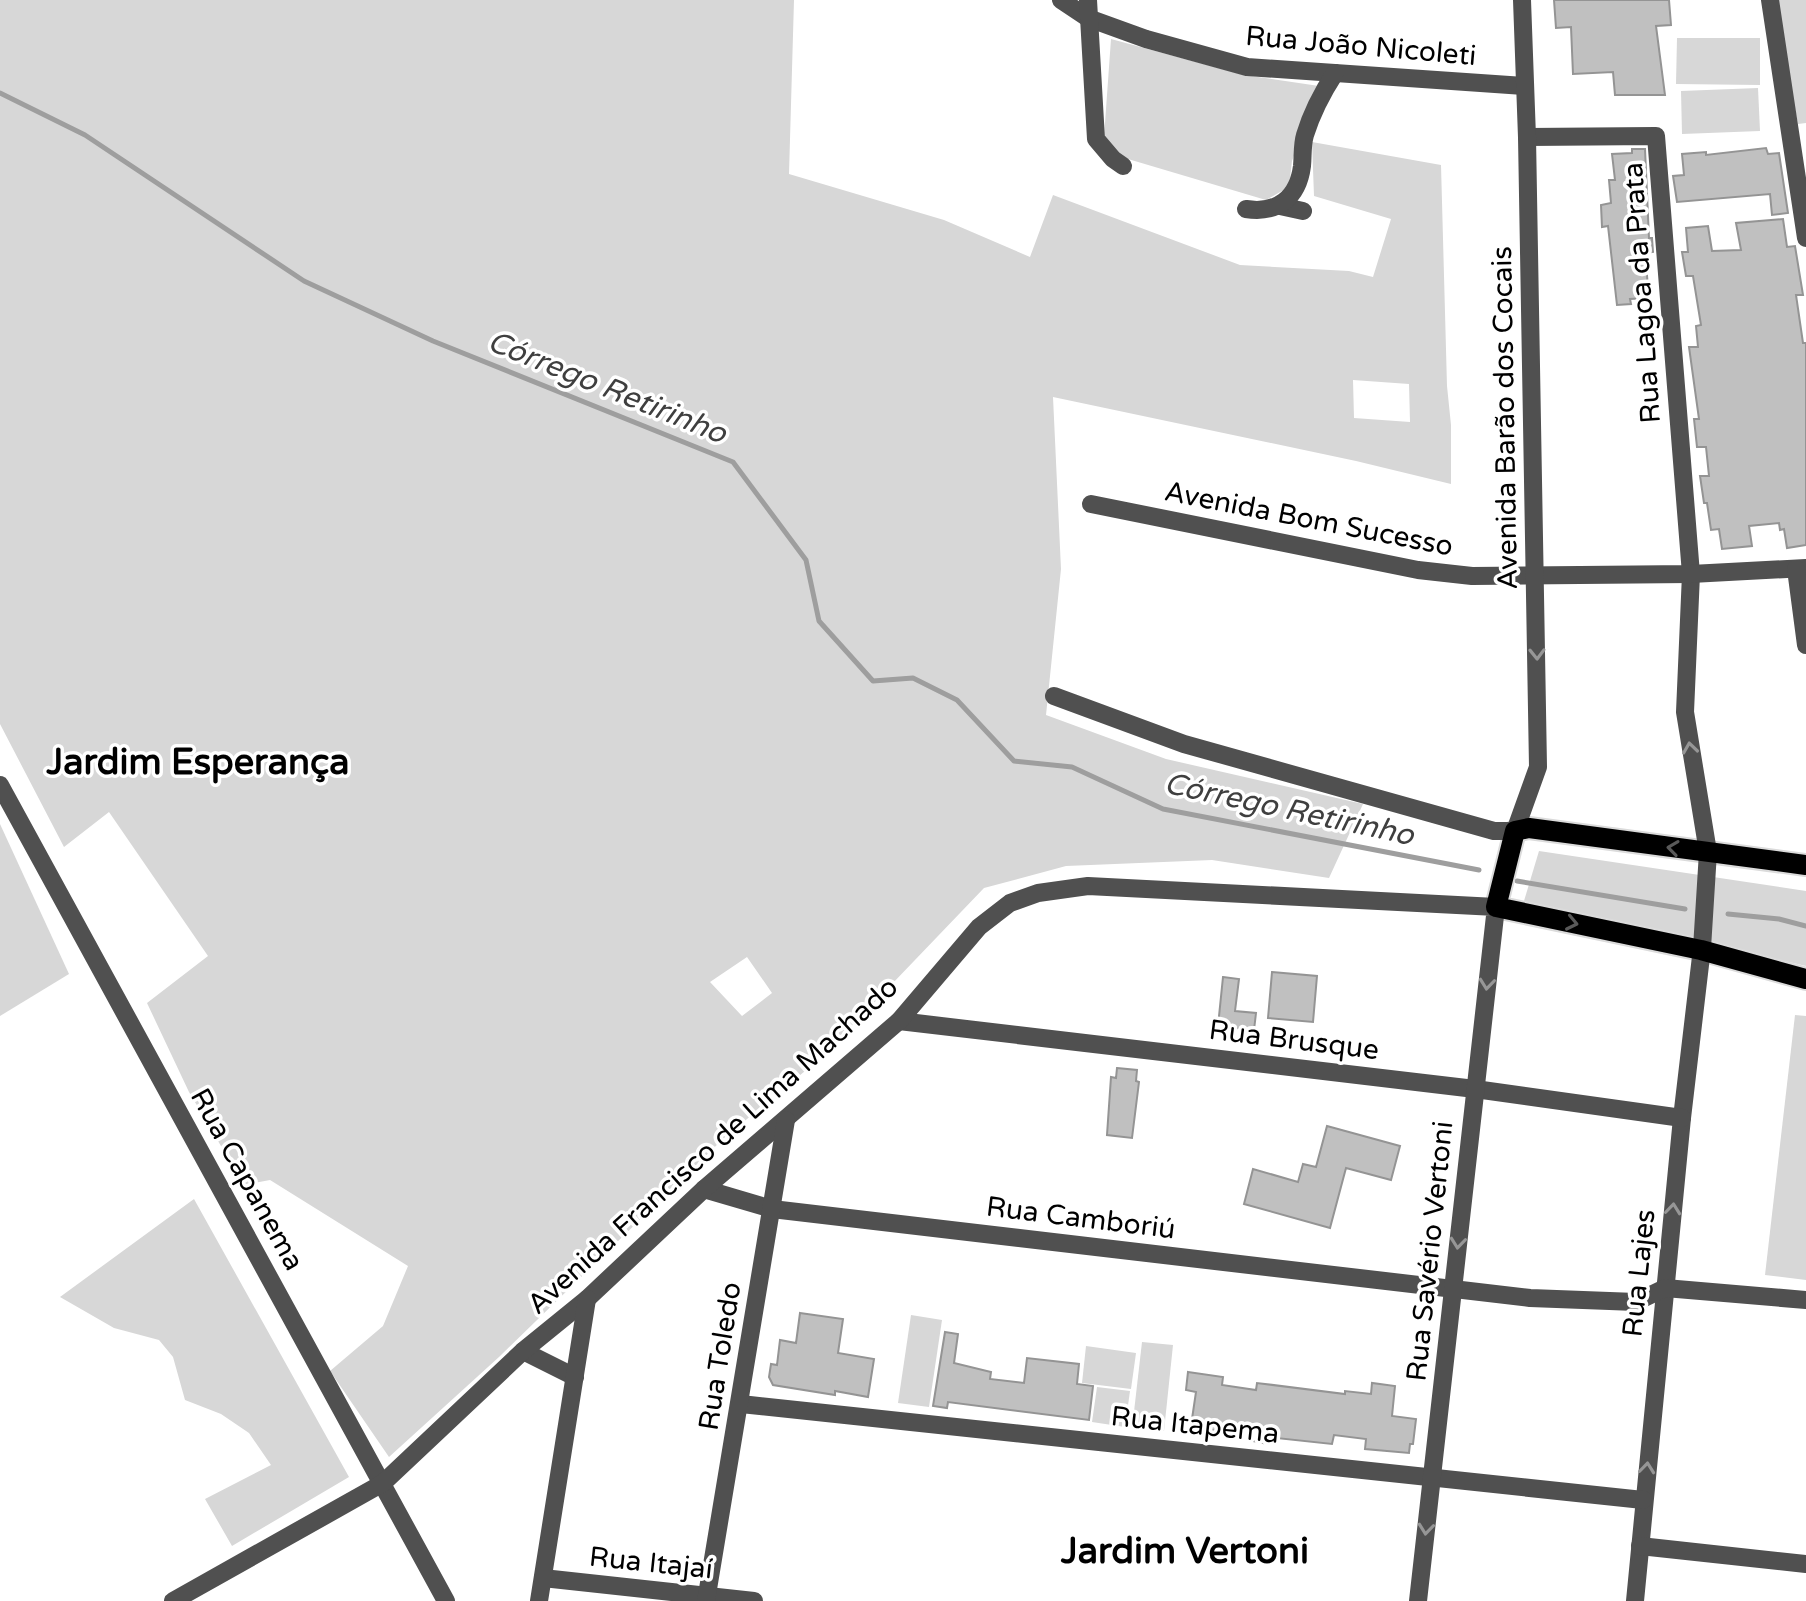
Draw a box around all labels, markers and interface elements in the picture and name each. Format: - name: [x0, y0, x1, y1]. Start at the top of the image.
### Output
- street label: Rua João Nicoleti: [1244, 19, 1478, 73]
- street label: Rua Lagoa da Prata: [1616, 161, 1668, 425]
- street label: Avenida Barão dos Cocais: [1485, 246, 1525, 590]
- water label: Córrego Retirinho: [482, 323, 733, 453]
- street label: Avenida Bom Sucesso: [1162, 474, 1456, 564]
- one-way arrow: [1528, 648, 1545, 661]
- district label: Jardim Esperança: [46, 741, 349, 784]
- one-way arrow: [1682, 741, 1699, 755]
- water label: Córrego Retirinho: [1161, 765, 1419, 854]
- one-way arrow: [1666, 839, 1679, 856]
- one-way arrow: [1565, 914, 1578, 931]
- street label: Avenida Francisco de Lima Machado: [520, 970, 905, 1321]
- one-way arrow: [1479, 978, 1496, 991]
- street label: Rua Brusque: [1207, 1013, 1381, 1067]
- street label: Rua Capanema: [183, 1082, 311, 1276]
- street label: Rua Savério Vertoni: [1399, 1119, 1461, 1383]
- street label: Rua Camboriú: [984, 1190, 1177, 1246]
- one-way arrow: [1664, 1202, 1681, 1215]
- street label: Rua Lajes: [1615, 1208, 1663, 1339]
- one-way arrow: [1450, 1237, 1467, 1250]
- street label: Rua Toledo: [691, 1280, 748, 1433]
- street label: Rua Itapema: [1109, 1399, 1281, 1451]
- one-way arrow: [1638, 1461, 1655, 1474]
- one-way arrow: [1418, 1523, 1435, 1536]
- district label: Jardim Vertoni: [1060, 1530, 1309, 1573]
- street label: Rua Itajaí: [587, 1540, 714, 1586]

